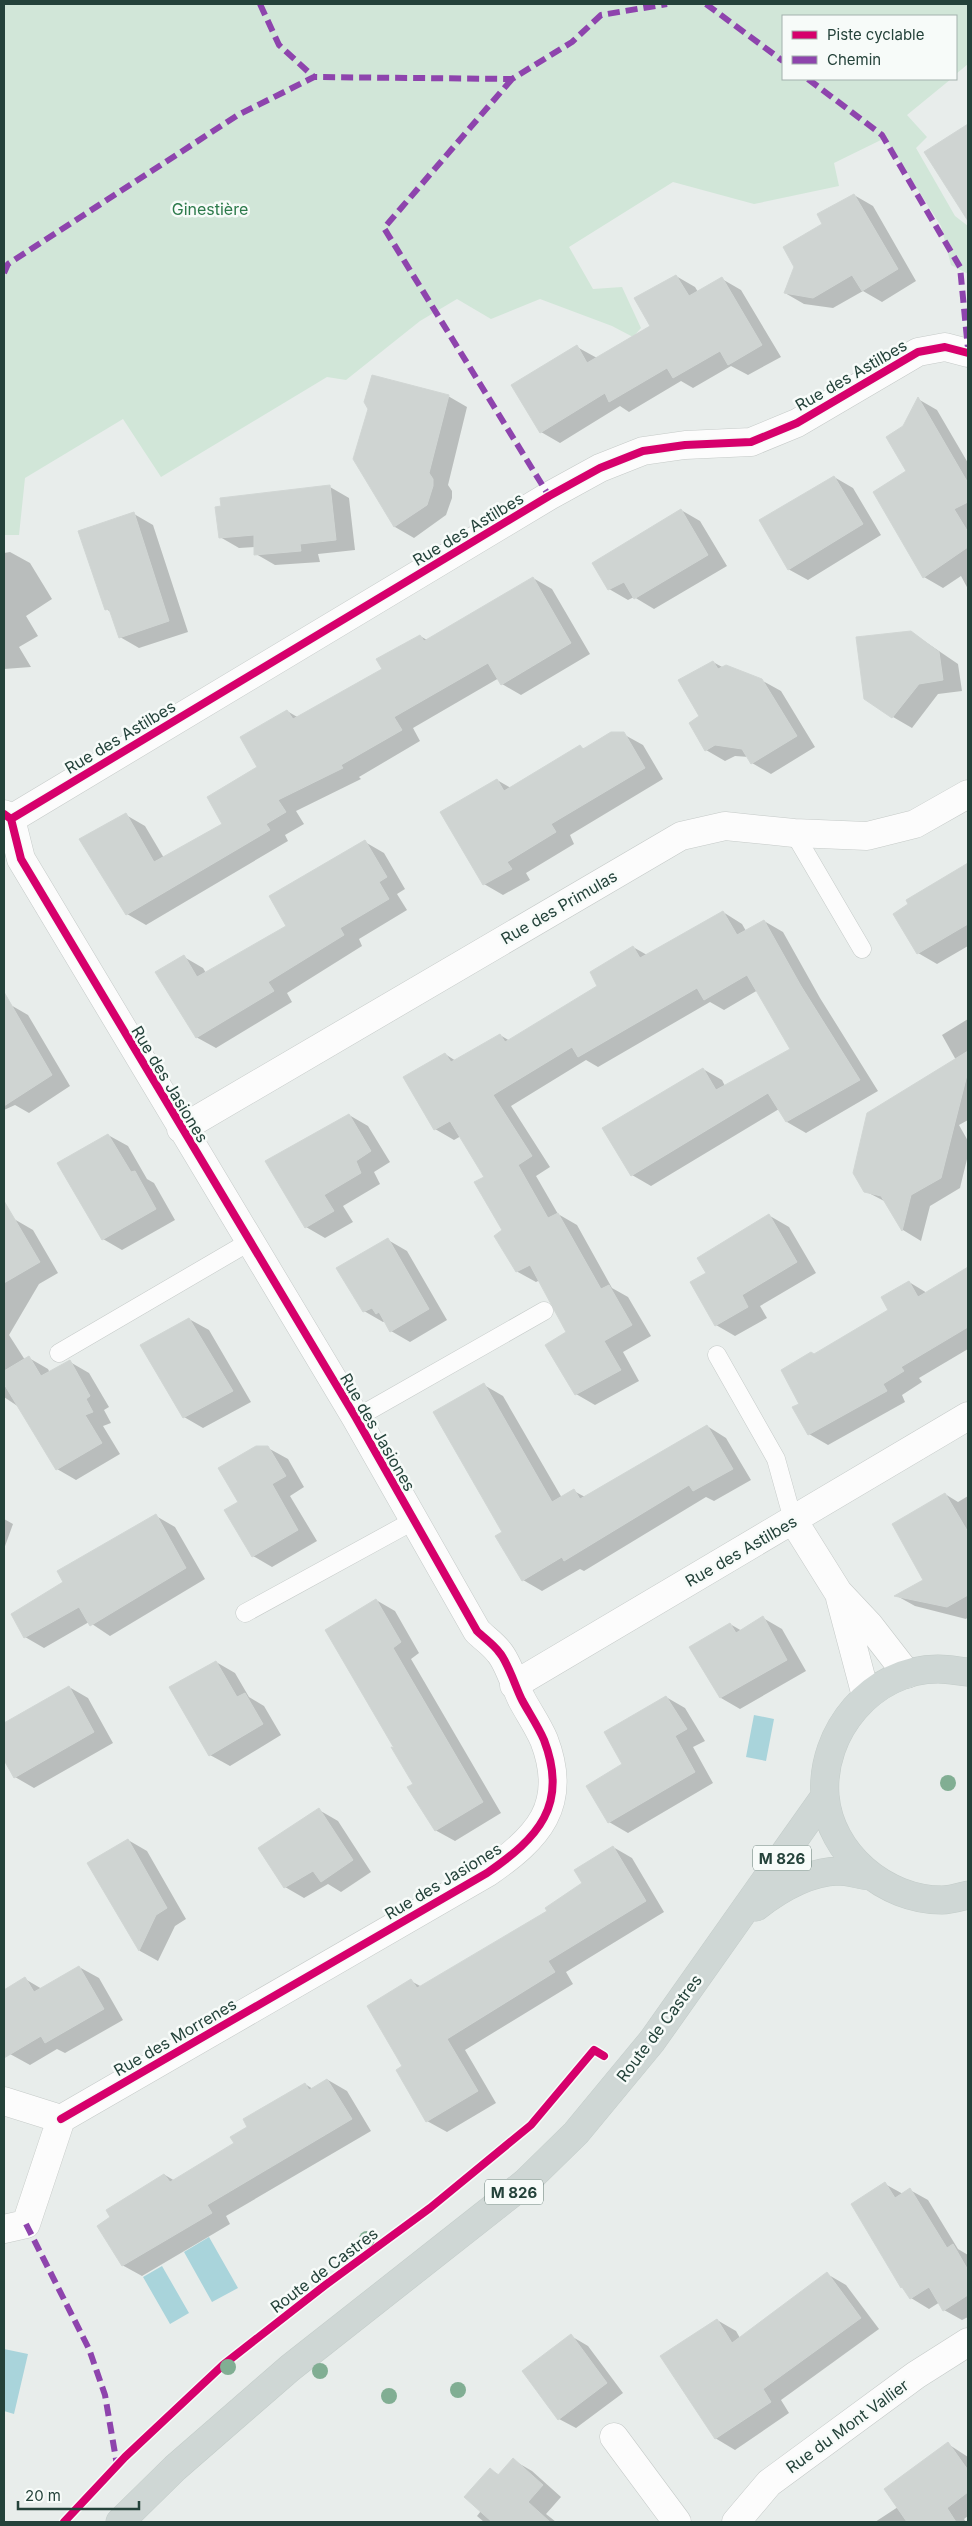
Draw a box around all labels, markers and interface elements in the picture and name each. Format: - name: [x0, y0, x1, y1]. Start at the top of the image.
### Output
- legend: [782, 15, 957, 80]
- text: Piste cyclable: [827, 25, 924, 44]
- text: Chemin: [827, 50, 881, 69]
- park label: Ginestière: [172, 199, 248, 219]
- street label: Rue des Astilbes: [792, 335, 910, 415]
- street label: Rue des Astilbes: [409, 488, 527, 570]
- street label: Rue des Astilbes: [61, 696, 179, 778]
- street label: Rue des Primulas: [497, 866, 621, 948]
- street label: Rue des Jasiones: [127, 1022, 213, 1146]
- street label: Rue des Jasiones: [336, 1369, 420, 1495]
- street label: Rue des Astilbes: [682, 1511, 800, 1591]
- street label: Rue des Jasiones: [381, 1838, 505, 1924]
- road number: M 826: [753, 1846, 811, 1870]
- street label: Route de Castres: [612, 1970, 706, 2086]
- street label: Rue des Morrenes: [110, 1994, 240, 2080]
- road number: M 826: [485, 2180, 543, 2204]
- street label: Route de Castres: [266, 2223, 382, 2317]
- street label: Rue du Mont Vallier: [782, 2375, 912, 2477]
- scale bar: [18, 2478, 139, 2510]
- text: 20 m: [25, 2486, 61, 2505]

